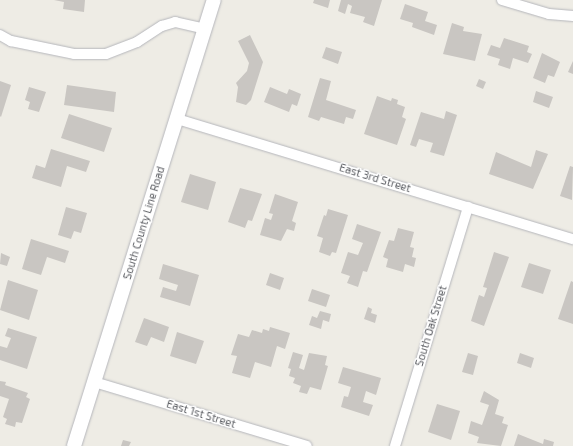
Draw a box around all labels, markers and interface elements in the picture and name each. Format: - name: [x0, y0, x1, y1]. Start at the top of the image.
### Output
- street label: East 3rd Street: [338, 161, 412, 195]
- street label: South County Line Road: [120, 165, 168, 281]
- street label: South Oak Street: [412, 284, 450, 368]
- street label: East 1st Street: [165, 397, 237, 431]

